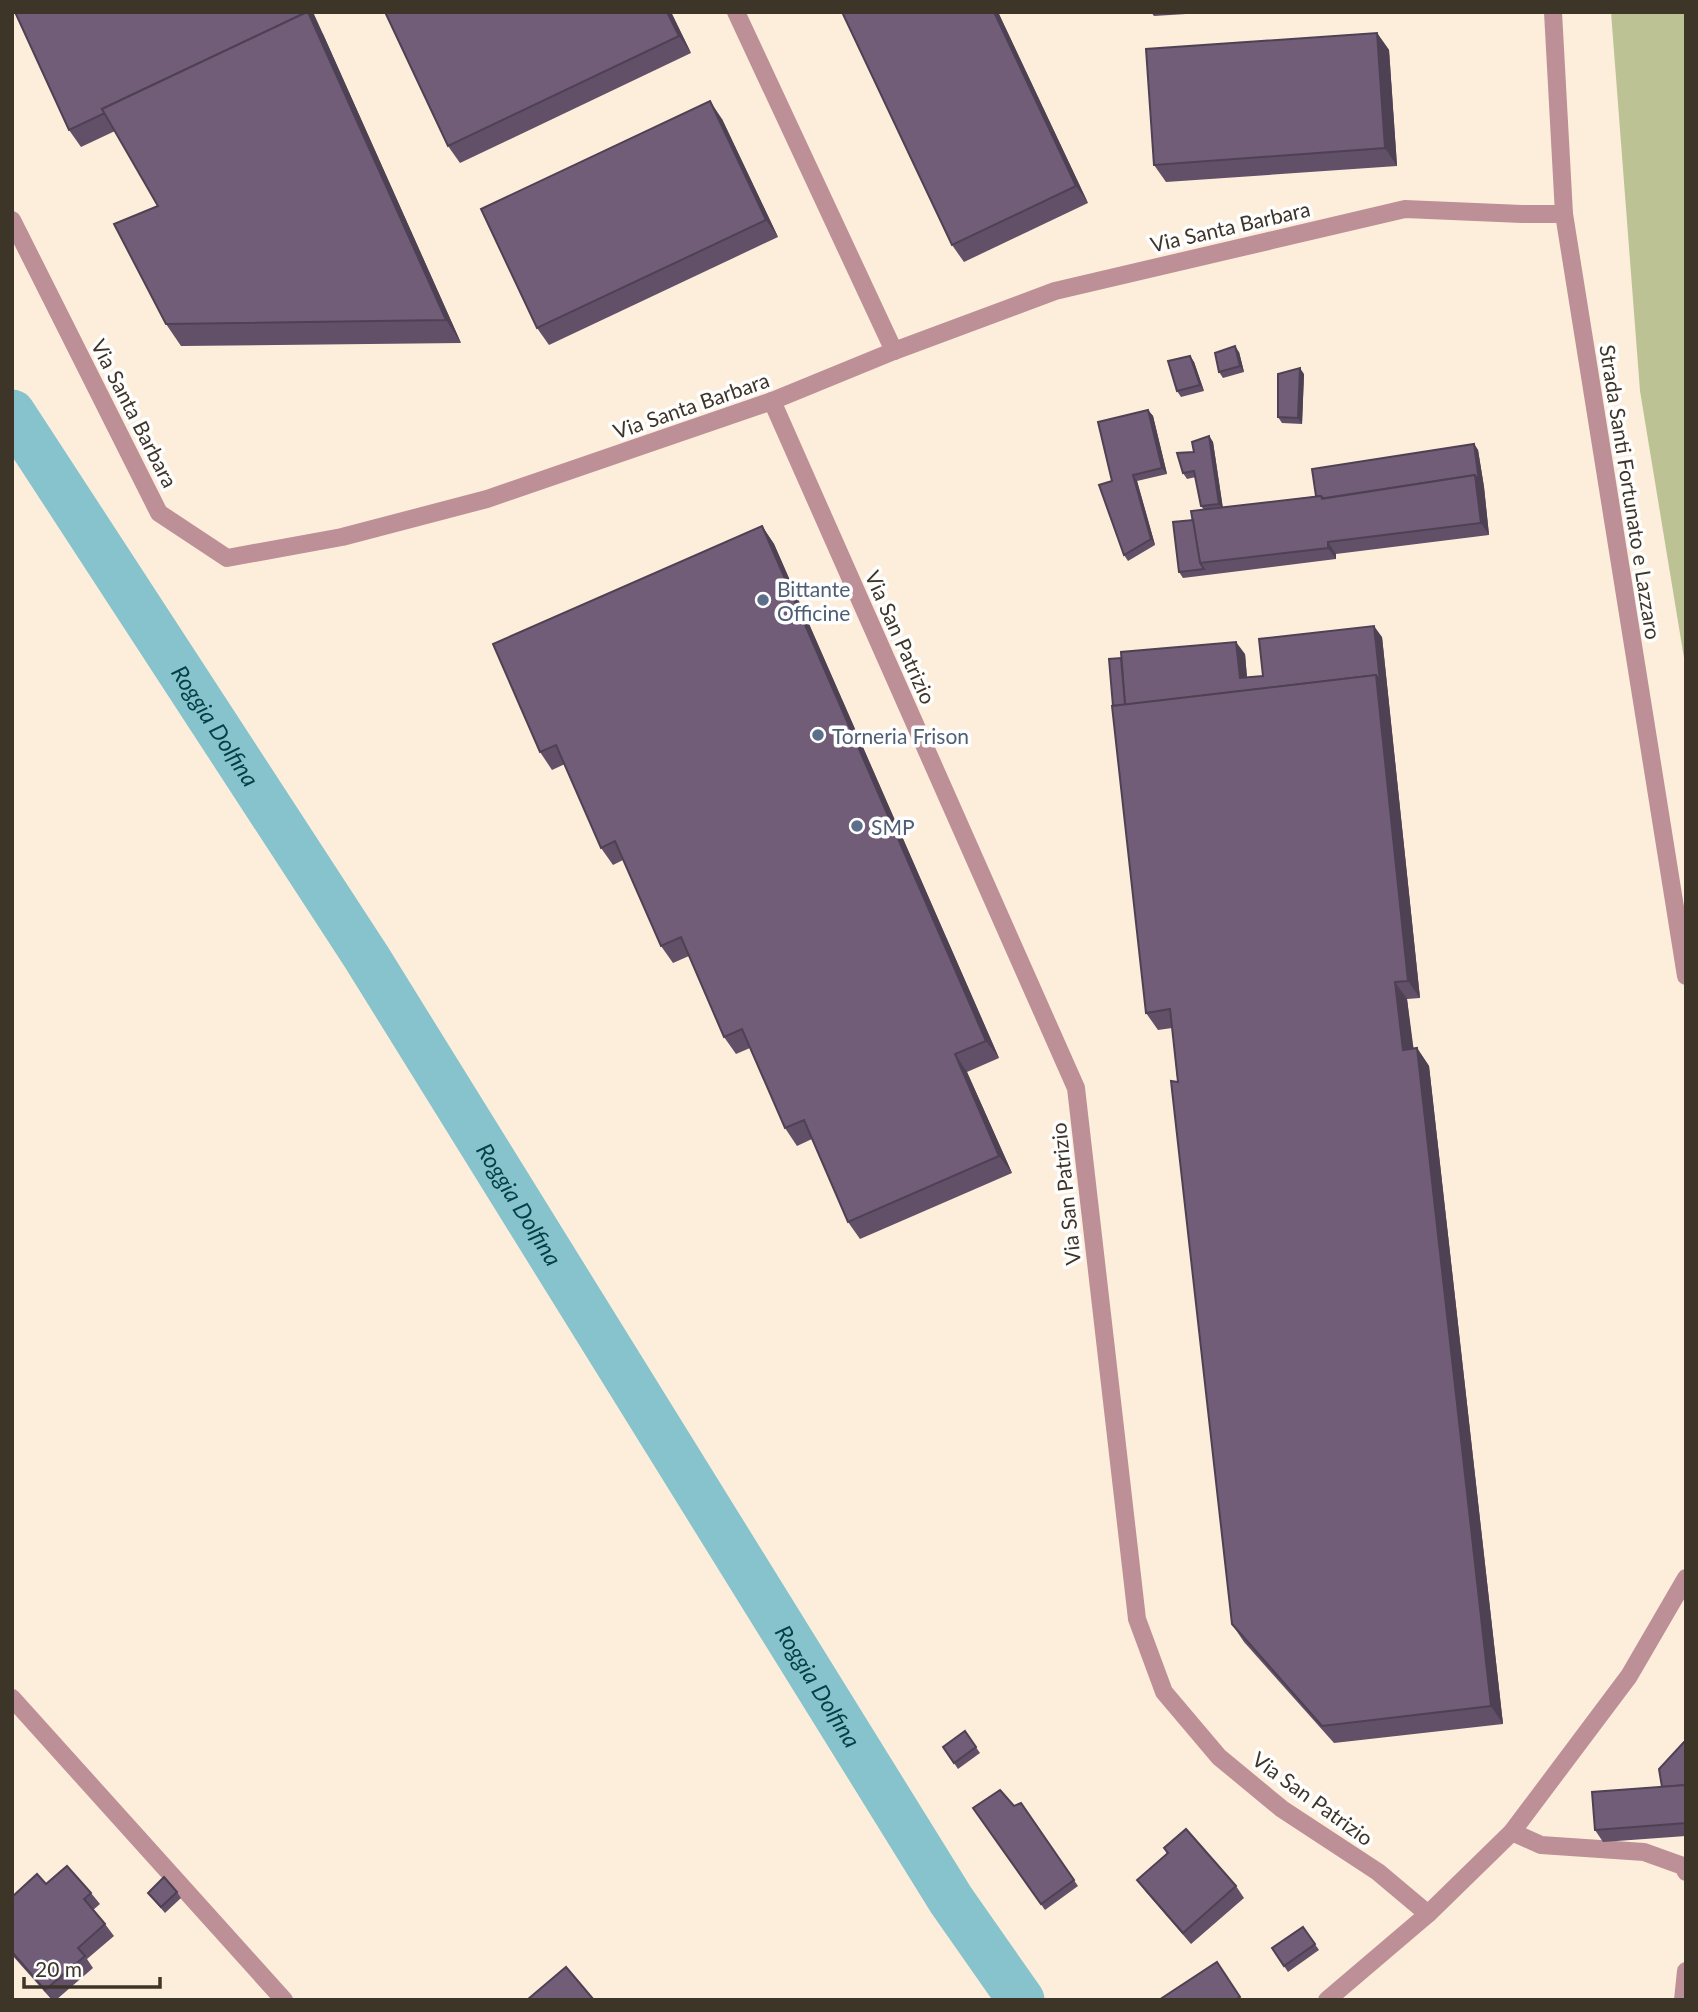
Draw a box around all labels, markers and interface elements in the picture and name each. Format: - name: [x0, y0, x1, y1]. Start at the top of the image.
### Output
- street label: Via Santa Barbara: [1148, 195, 1312, 257]
- street label: Via Santa Barbara: [87, 335, 183, 491]
- street label: Strada Santi Fortunato e Lazzaro: [1595, 343, 1667, 641]
- street label: Via Santa Barbara: [610, 367, 772, 443]
- street label: Via San Patrizio: [860, 567, 942, 708]
- place label: Bittante Officine: [777, 576, 850, 625]
- marker: Bittante Officine: [755, 592, 771, 608]
- water label: Roggia Dolfina: [166, 660, 265, 791]
- place label: Torneria Frison: [832, 723, 969, 748]
- marker: Torneria Frison: [810, 727, 826, 743]
- place label: SMP: [871, 814, 915, 839]
- marker: SMP: [849, 818, 865, 834]
- street label: Via San Patrizio: [1045, 1121, 1085, 1266]
- water label: Roggia Dolfina: [471, 1138, 568, 1271]
- water label: Roggia Dolfina: [770, 1620, 867, 1752]
- street label: Via San Patrizio: [1248, 1746, 1378, 1850]
- scale bar: [24, 1946, 161, 1990]
- text: 20 m: [35, 1956, 82, 1981]

